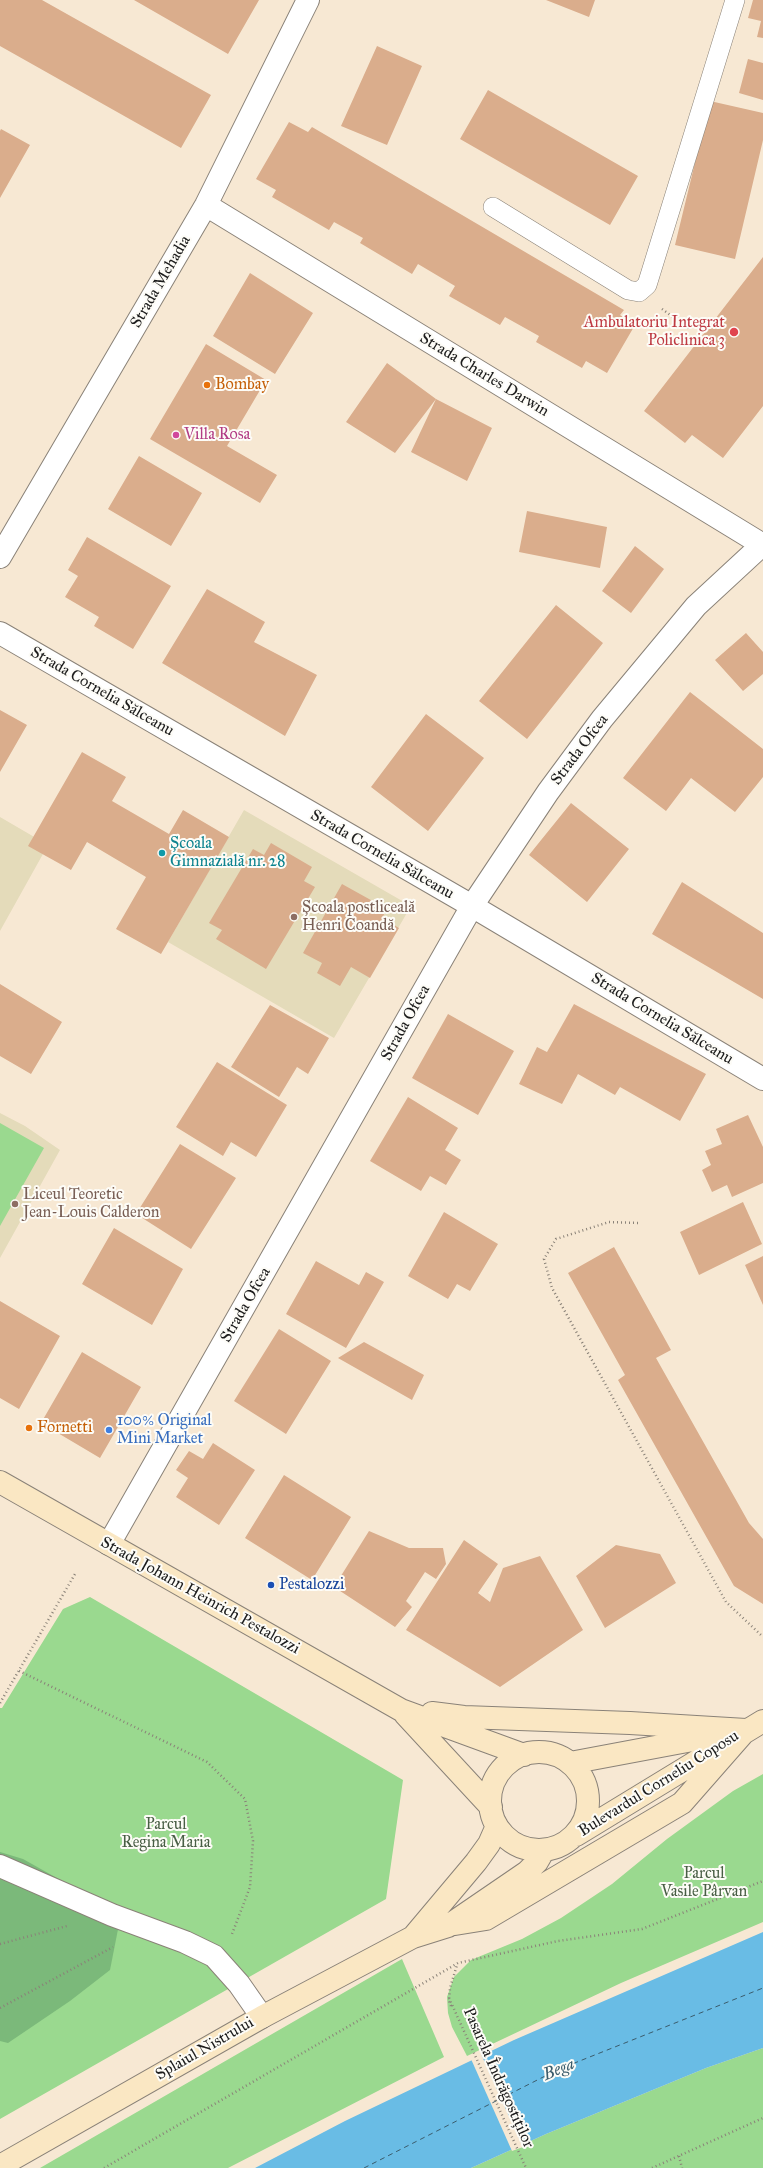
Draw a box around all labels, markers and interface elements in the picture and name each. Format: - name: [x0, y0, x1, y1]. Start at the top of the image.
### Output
- street label: Strada Mehadia: [127, 232, 195, 332]
- place label: Ambulatoriu Integrat Policlinica 3: [584, 313, 725, 351]
- marker: Ambulatoriu Integrat Policlinica 3: [728, 326, 740, 338]
- street label: Strada Charles Darwin: [416, 329, 552, 421]
- place label: Bombay: [215, 375, 269, 395]
- marker: Bombay: [202, 380, 212, 390]
- place label: Villa Rosa: [184, 425, 250, 445]
- marker: Villa Rosa: [171, 430, 181, 440]
- street label: Strada Cornelia Sălceanu: [27, 643, 177, 741]
- street label: Strada Ofcea: [547, 711, 613, 789]
- street label: Strada Cornelia Sălceanu: [307, 806, 457, 904]
- place label: Școala Gimnazială nr. 28: [170, 834, 286, 872]
- marker: Școala Gimnazială nr. 28: [157, 848, 167, 858]
- place label: Școala postliceală Henri Coandă: [302, 898, 415, 936]
- marker: Școala postliceală Henri Coandă: [289, 912, 299, 922]
- street label: Strada Cornelia Sălceanu: [587, 969, 737, 1069]
- street label: Strada Ofcea: [377, 982, 435, 1064]
- place label: Liceul Teoretic Jean-Louis Calderon: [23, 1185, 159, 1223]
- marker: Liceul Teoretic Jean-Louis Calderon: [10, 1199, 20, 1209]
- street label: Strada Ofcea: [217, 1264, 275, 1346]
- place label: 100% Original Mini Market: [117, 1411, 212, 1449]
- place label: Fornetti: [37, 1418, 92, 1438]
- marker: Fornetti: [24, 1423, 34, 1433]
- marker: 100% Original Mini Market: [104, 1425, 114, 1435]
- street label: Strada Johann Heinrich Pestalozzi: [97, 1533, 303, 1659]
- place label: Pestalozzi: [279, 1575, 344, 1595]
- marker: Pestalozzi: [266, 1580, 276, 1590]
- street label: Bulevardul Corneliu Coposu: [575, 1727, 743, 1841]
- park label: Parcul Regina Maria: [122, 1815, 210, 1853]
- park label: Parcul Vasile Pârvan: [661, 1864, 747, 1902]
- street label: Pasarela Îndrăgostiților: [458, 2005, 538, 2151]
- street label: Splaiul Nistrului: [153, 2013, 257, 2085]
- water label: Bega: [540, 2054, 578, 2086]

